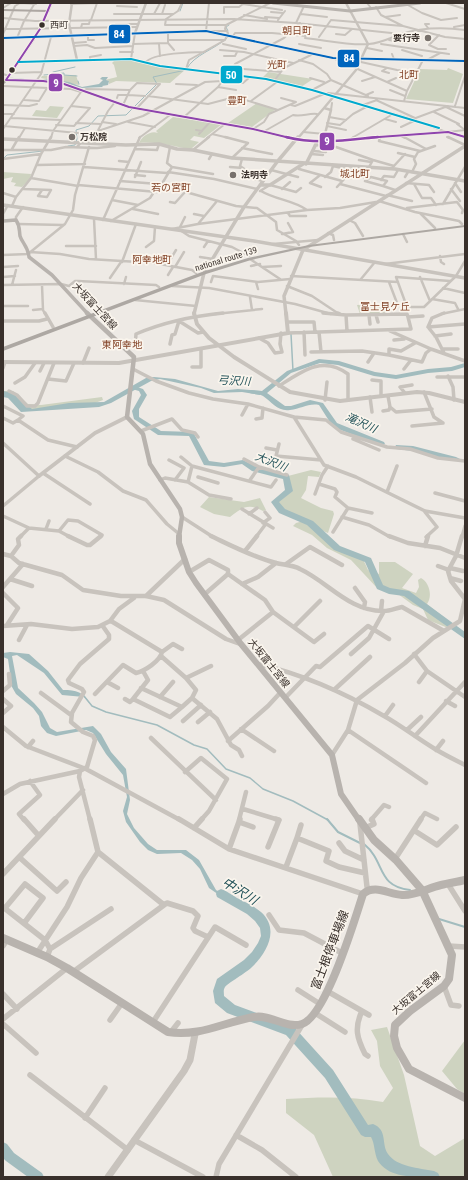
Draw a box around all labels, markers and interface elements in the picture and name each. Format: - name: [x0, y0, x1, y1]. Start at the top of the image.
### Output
- marker: 西町: [37, 20, 47, 30]
- place label: 西町: [50, 20, 68, 30]
- line badge: 84: [108, 24, 131, 44]
- district label: 朝日町: [282, 25, 312, 36]
- text: 84: [113, 28, 125, 41]
- place label: 要行寺: [393, 33, 420, 43]
- marker: 要行寺: [423, 33, 433, 43]
- line badge: 84: [337, 49, 360, 68]
- text: 84: [343, 52, 355, 65]
- district label: 光町: [267, 59, 287, 70]
- unlabelled marker: [7, 65, 17, 75]
- line badge: 50: [220, 65, 243, 84]
- text: 50: [225, 69, 237, 82]
- district label: 北町: [399, 69, 419, 80]
- line badge: 9: [48, 73, 63, 92]
- text: 9: [53, 77, 59, 90]
- district label: 豊町: [227, 95, 247, 106]
- marker: 万松院: [67, 132, 77, 142]
- place label: 万松院: [80, 132, 107, 142]
- line badge: 9: [319, 132, 335, 151]
- text: 9: [324, 135, 330, 148]
- district label: 城北町: [340, 168, 370, 179]
- marker: 法明寺: [228, 170, 238, 180]
- place label: 法明寺: [241, 170, 268, 180]
- district label: 若の宮町: [151, 182, 191, 193]
- street label: national route 139: [194, 245, 258, 273]
- district label: 阿幸地町: [132, 254, 172, 265]
- street label: 大坂富士宮線: [71, 280, 119, 332]
- district label: 富士見ケ丘: [360, 301, 410, 312]
- district label: 東阿幸地: [102, 339, 143, 350]
- water label: 弓沢川: [217, 374, 252, 388]
- water label: 滝沢川: [343, 410, 380, 436]
- water label: 大沢川: [253, 450, 290, 474]
- street label: 大坂富士宮線: [246, 636, 292, 690]
- water label: 中沢川: [219, 874, 262, 909]
- street label: 富士根停車場線: [308, 908, 352, 992]
- street label: 大坂富士宮線: [389, 970, 443, 1016]

